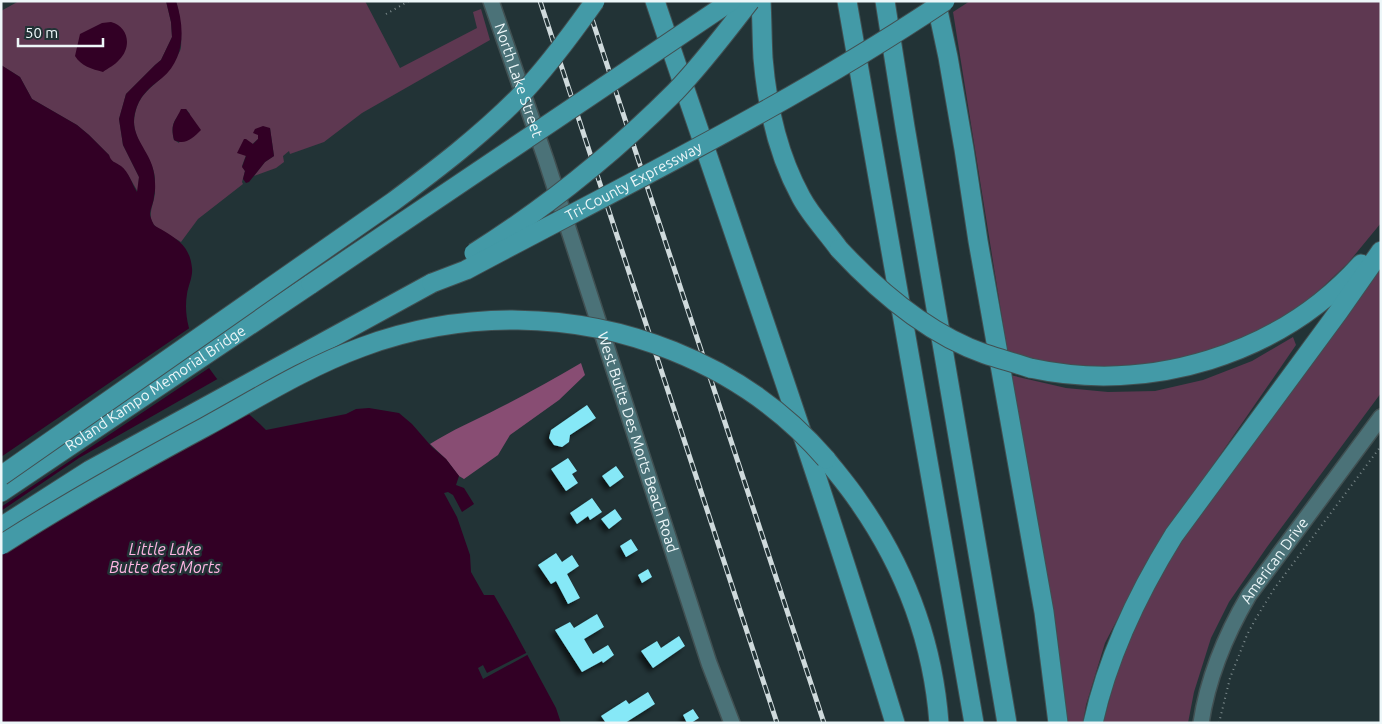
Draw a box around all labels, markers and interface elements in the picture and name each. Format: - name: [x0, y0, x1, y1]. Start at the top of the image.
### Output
- scale bar: [18, 15, 102, 47]
- street label: North Lake Street: [491, 21, 547, 140]
- text: 50 m: [25, 24, 58, 41]
- street label: Tri-County Expressway: [562, 138, 705, 224]
- street label: Roland Kampo Memorial Bridge: [62, 321, 249, 454]
- street label: West Butte Des Morts Beach Road: [594, 330, 682, 555]
- street label: American Drive: [1237, 514, 1311, 607]
- water label: Little Lake Butte des Morts: [109, 540, 221, 576]

